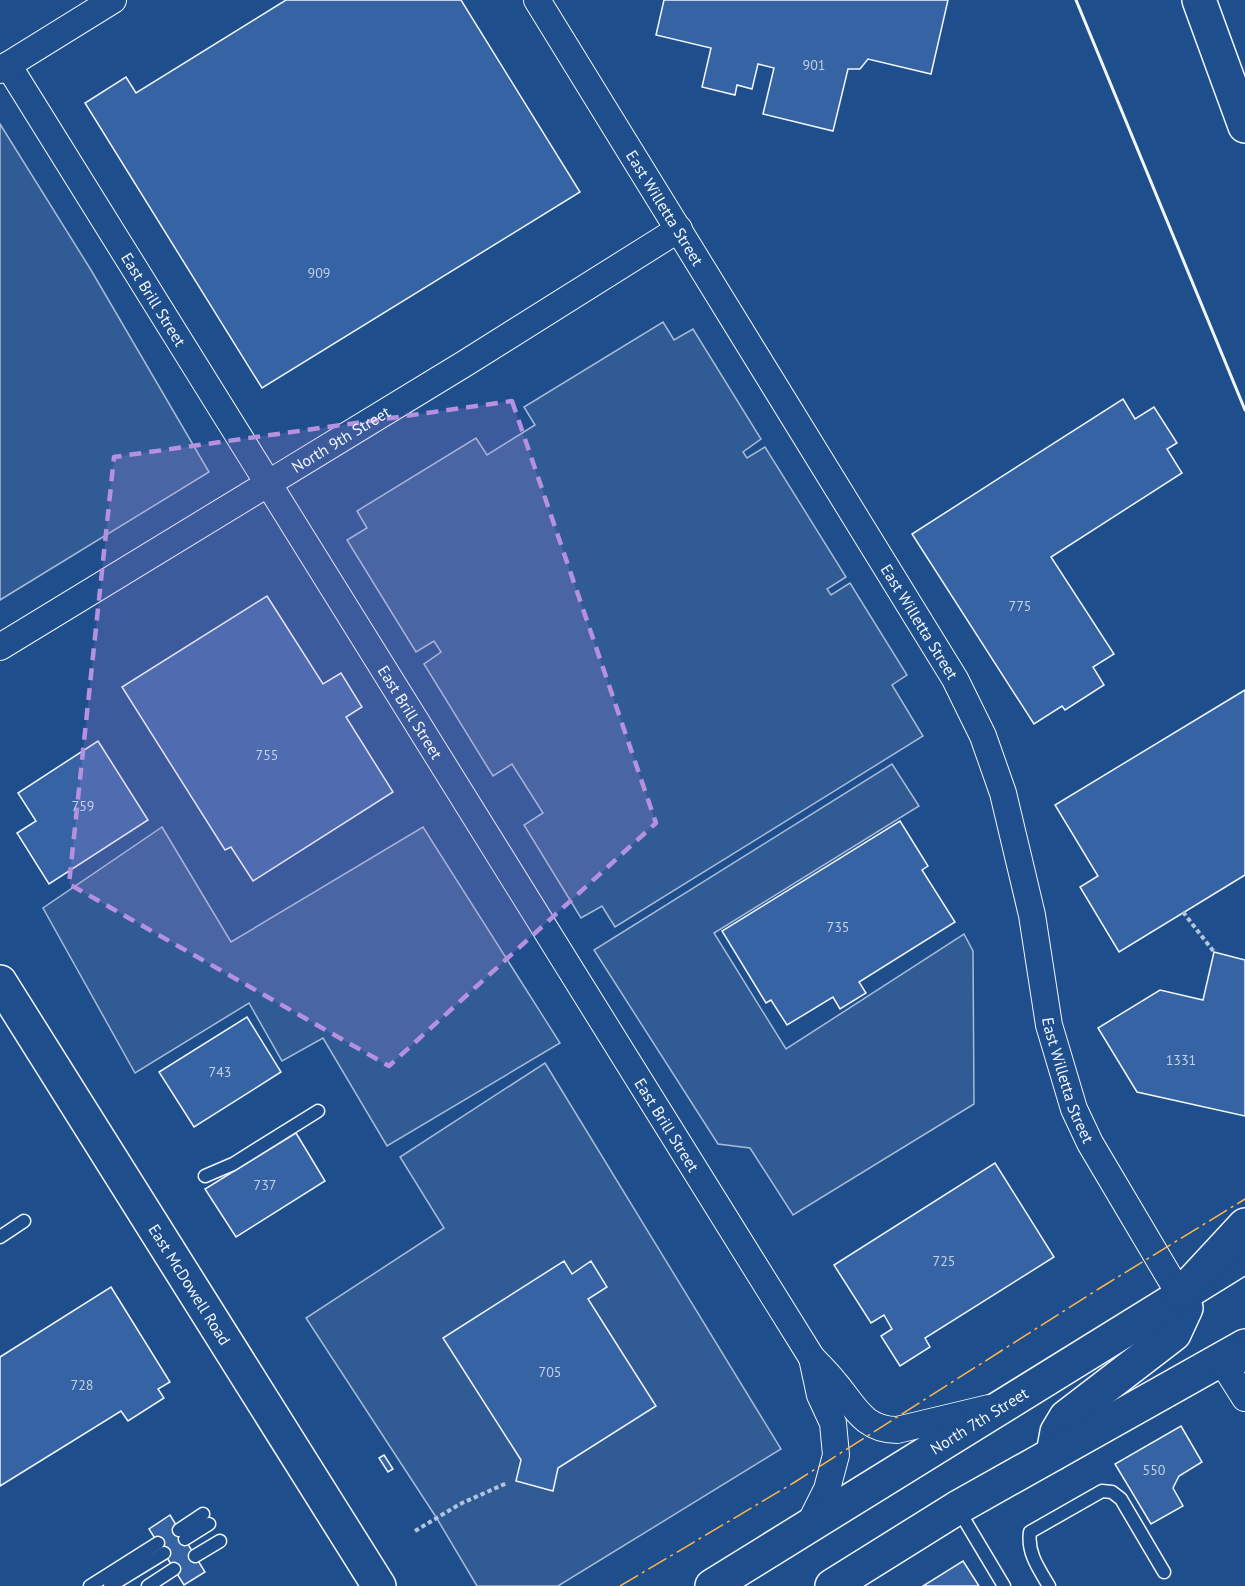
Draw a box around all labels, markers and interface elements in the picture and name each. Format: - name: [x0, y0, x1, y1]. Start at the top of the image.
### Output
- house number: 901: [803, 56, 825, 74]
- street label: East Willetta Street: [622, 146, 708, 270]
- street label: East Brill Street: [117, 249, 191, 350]
- house number: 909: [308, 264, 330, 282]
- street label: North 9th Street: [288, 401, 394, 477]
- street label: East Willetta Street: [877, 560, 963, 683]
- house number: 775: [1009, 597, 1031, 615]
- street label: East Brill Street: [374, 662, 447, 763]
- house number: 755: [256, 746, 278, 764]
- house number: 759: [72, 797, 94, 815]
- house number: 735: [827, 918, 849, 936]
- street label: East Willetta Street: [1038, 1016, 1099, 1147]
- house number: 1331: [1166, 1051, 1196, 1069]
- house number: 743: [209, 1063, 231, 1081]
- street label: East Brill Street: [630, 1074, 704, 1176]
- house number: 737: [254, 1176, 276, 1194]
- street label: East McDowell Road: [144, 1220, 235, 1349]
- house number: 725: [933, 1252, 955, 1270]
- house number: 705: [539, 1363, 561, 1381]
- house number: 728: [71, 1376, 93, 1394]
- street label: North 7th Street: [926, 1383, 1032, 1459]
- house number: 550: [1143, 1461, 1166, 1479]

